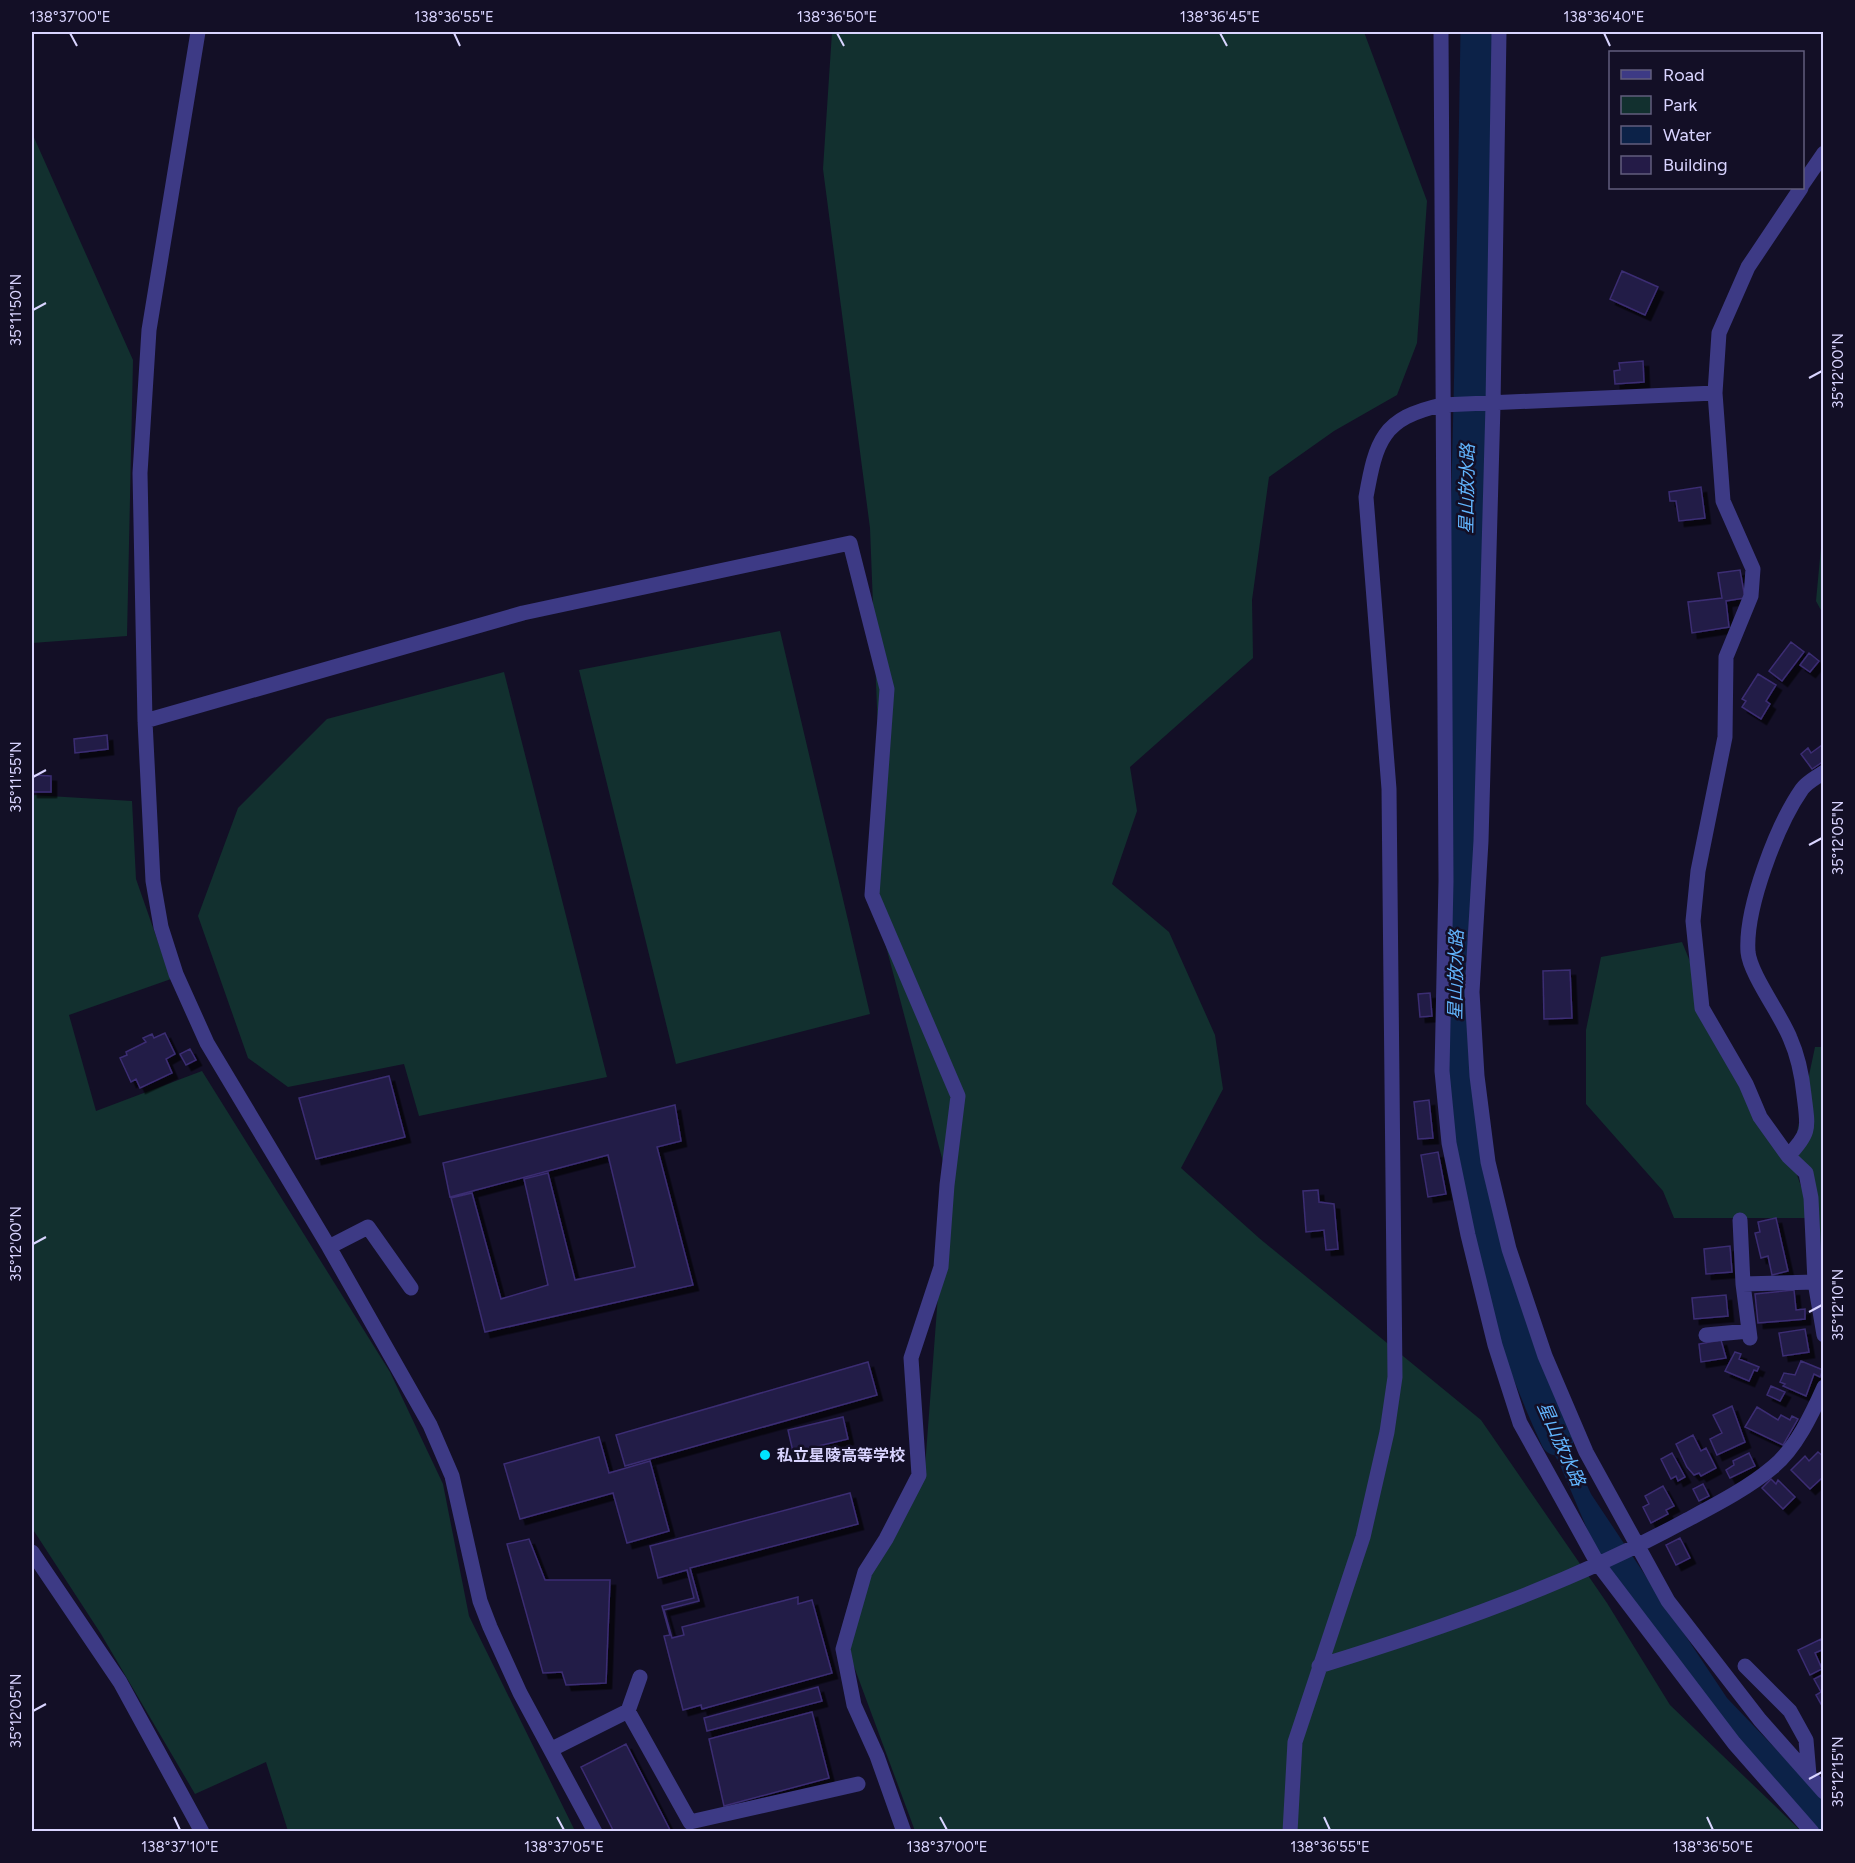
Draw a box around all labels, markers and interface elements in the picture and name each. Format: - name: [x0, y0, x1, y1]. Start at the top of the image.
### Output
- text: 138°37'00"E: [29, 8, 111, 26]
- text: 138°36'55"E: [414, 8, 494, 26]
- text: 138°36'50"E: [797, 8, 877, 26]
- text: 138°36'45"E: [1180, 8, 1260, 26]
- text: 138°36'40"E: [1563, 8, 1645, 26]
- legend: [1609, 51, 1804, 189]
- text: Road: [1663, 64, 1704, 86]
- text: Park: [1663, 94, 1698, 116]
- text: Water: [1663, 124, 1711, 146]
- text: Building: [1663, 154, 1728, 176]
- text: 35°11'50"N: [7, 274, 25, 346]
- text: 35°12'00"N: [1829, 333, 1847, 409]
- water label: 星山放水路: [1455, 442, 1479, 534]
- text: 35°11'55"N: [7, 741, 25, 813]
- text: 35°12'05"N: [1829, 801, 1847, 875]
- water label: 星山放水路: [1444, 928, 1468, 1020]
- text: 35°12'00"N: [7, 1206, 25, 1282]
- text: 35°12'10"N: [1829, 1269, 1847, 1341]
- water label: 星山放水路: [1533, 1398, 1590, 1491]
- place label: 私立星陵高等学校: [777, 1446, 905, 1465]
- marker: 私立星陵高等学校: [758, 1448, 772, 1462]
- text: 35°12'05"N: [7, 1674, 25, 1748]
- text: 35°12'15"N: [1829, 1736, 1847, 1808]
- text: 138°37'10"E: [141, 1838, 219, 1856]
- text: 138°37'05"E: [524, 1838, 604, 1856]
- text: 138°37'00"E: [906, 1838, 988, 1856]
- text: 138°36'55"E: [1290, 1838, 1370, 1856]
- text: 138°36'50"E: [1673, 1838, 1753, 1856]

